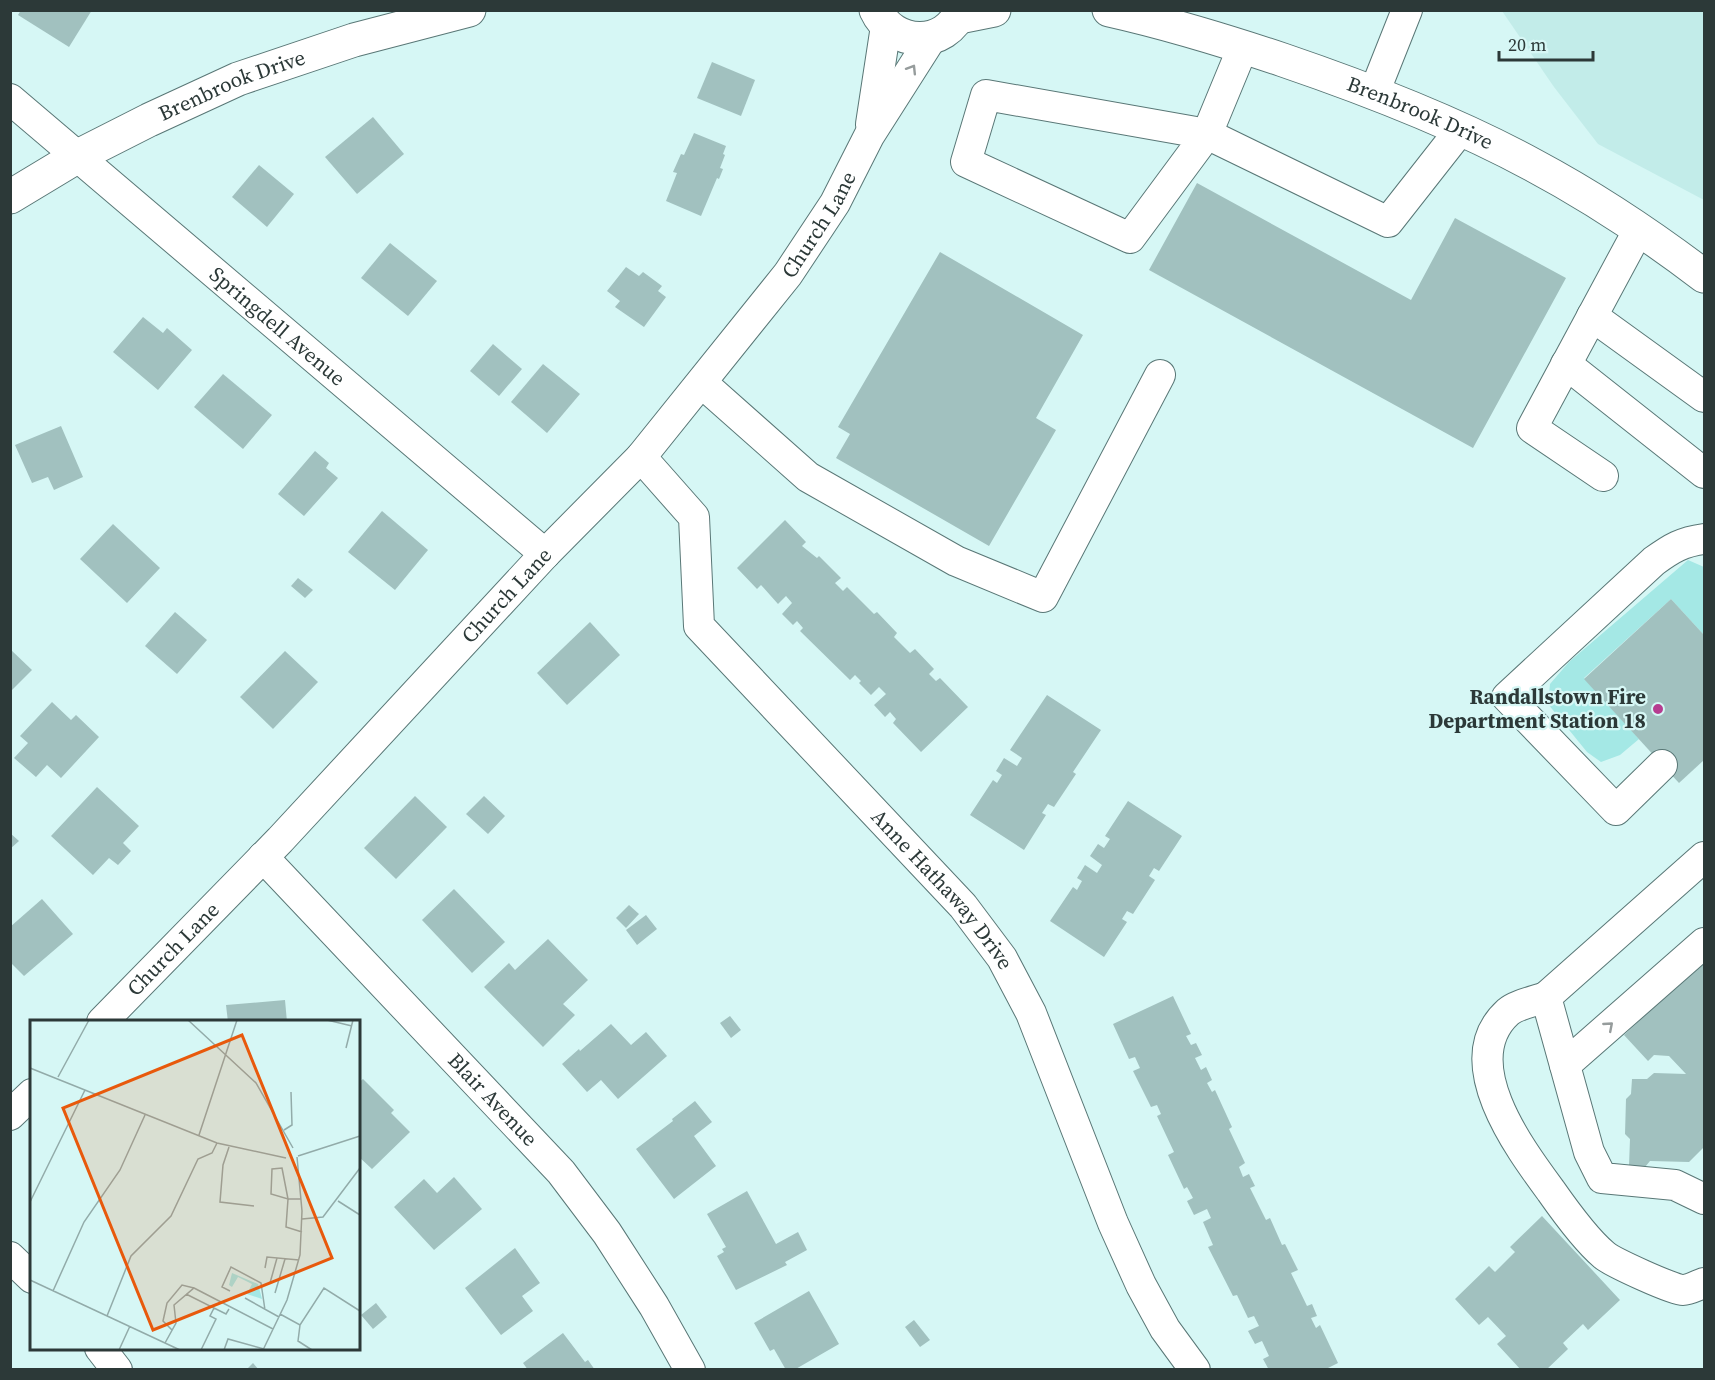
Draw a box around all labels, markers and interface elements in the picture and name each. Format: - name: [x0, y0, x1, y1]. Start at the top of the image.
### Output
- scale bar: [1499, 24, 1594, 62]
- text: 20 m: [1508, 32, 1546, 57]
- street label: Brenbrook Drive: [154, 42, 309, 128]
- one-way arrow: [905, 65, 917, 75]
- street label: Brenbrook Drive: [1343, 69, 1498, 156]
- street label: Church Lane: [774, 166, 863, 283]
- street label: Springdell Avenue: [203, 260, 352, 392]
- street label: Church Lane: [455, 541, 558, 649]
- place label: Randallstown Fire Department Station 18: [1428, 682, 1646, 735]
- marker: Randallstown Fire Department Station 18: [1651, 702, 1665, 716]
- street label: Anne Hathaway Drive: [865, 803, 1020, 974]
- street label: Church Lane: [120, 895, 226, 1002]
- inset map: [30, 1020, 360, 1350]
- one-way arrow: [1602, 1022, 1613, 1033]
- street label: Blair Avenue: [442, 1046, 544, 1152]

